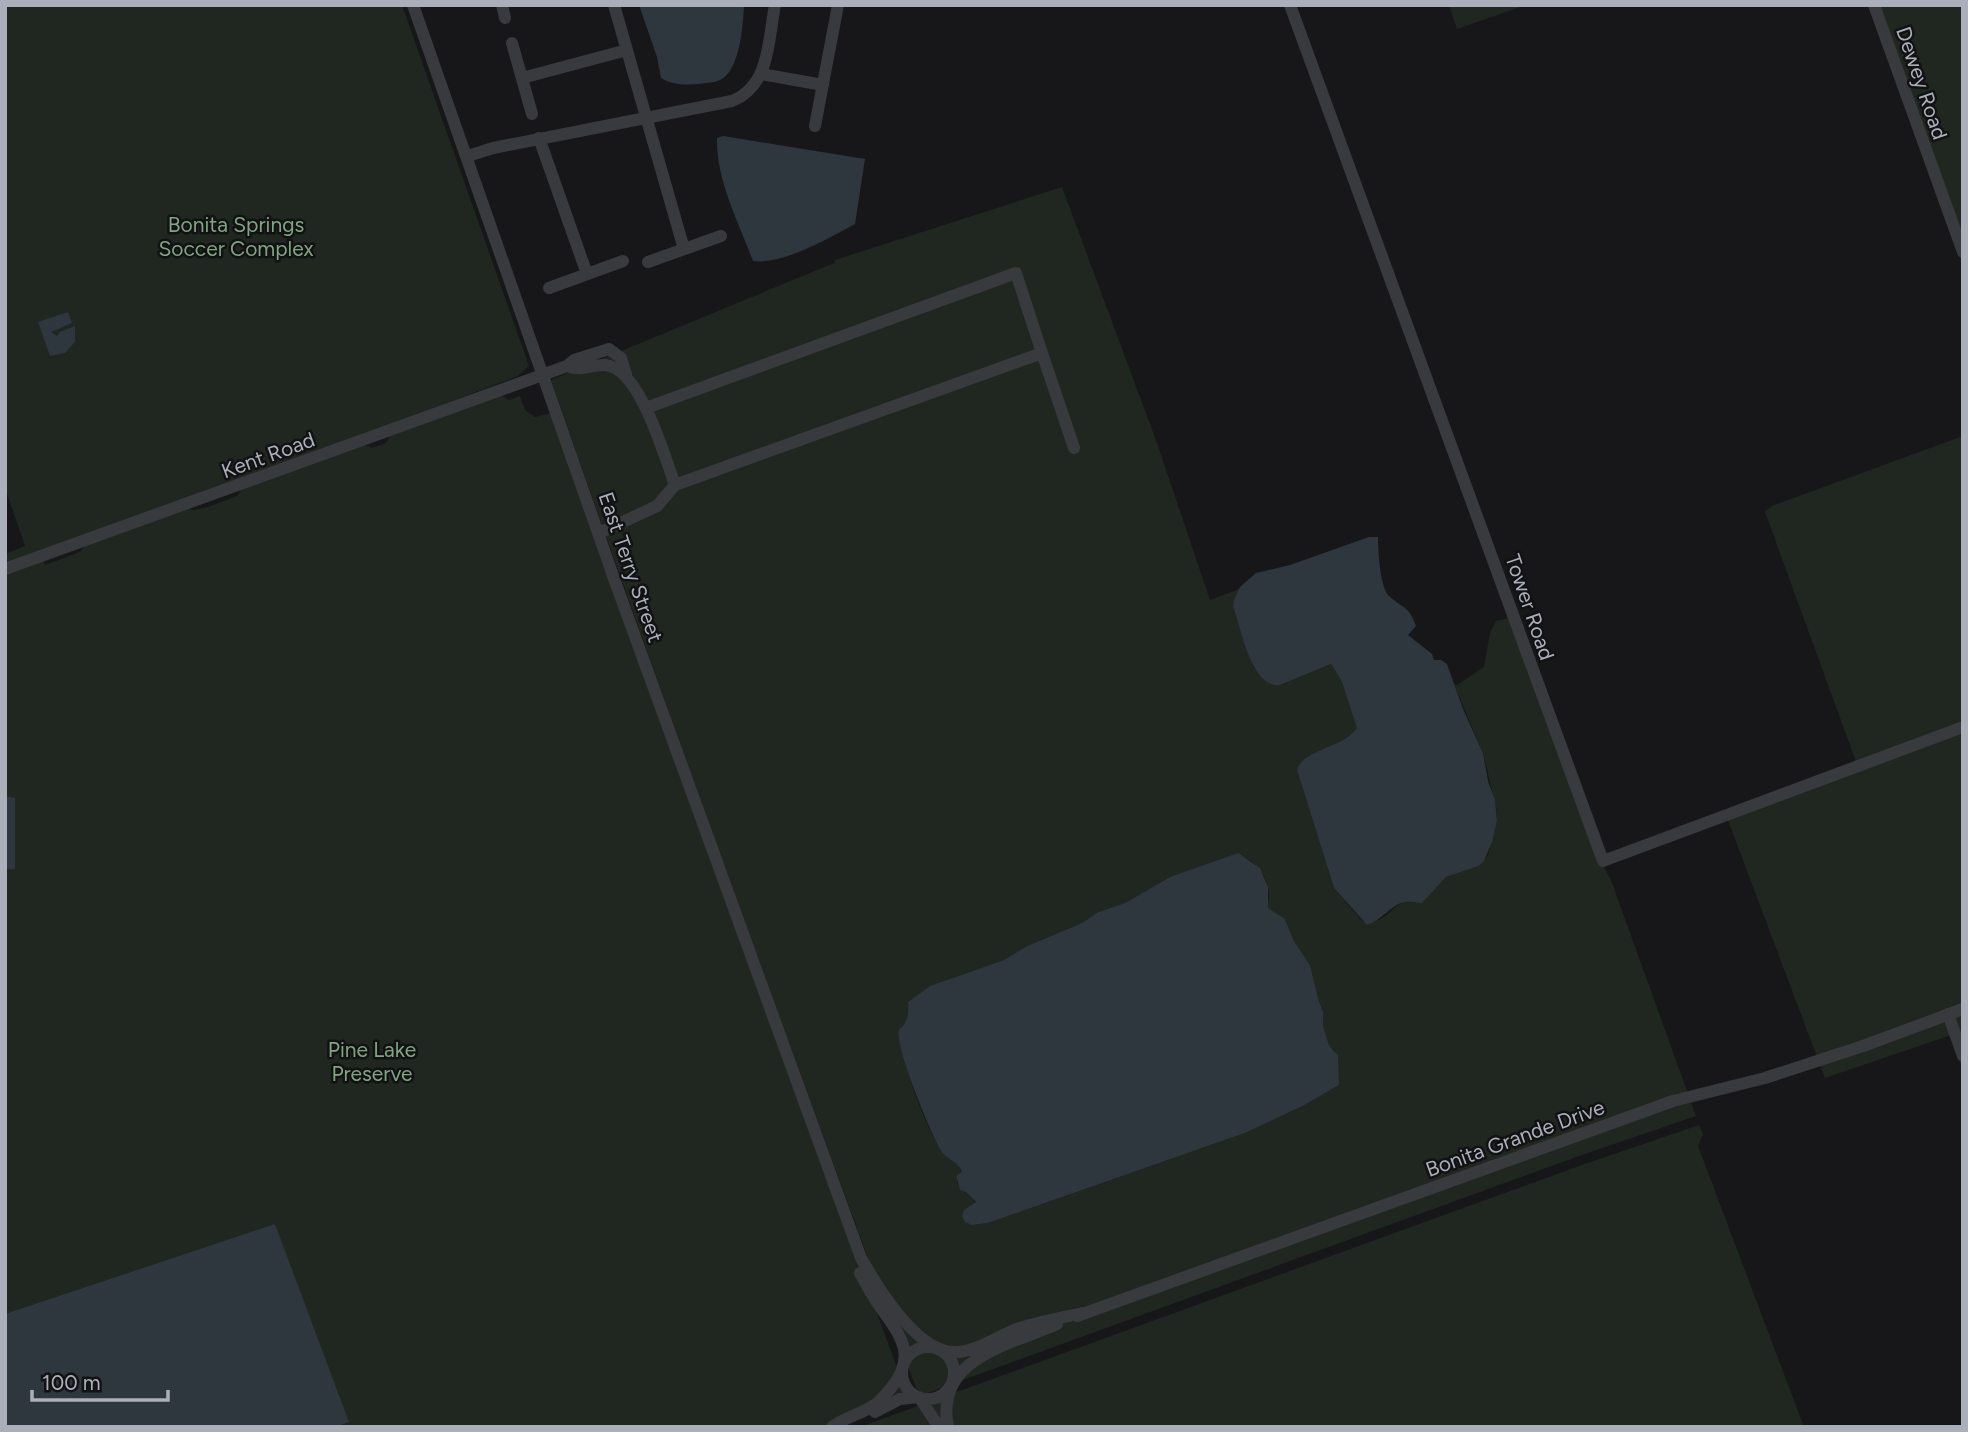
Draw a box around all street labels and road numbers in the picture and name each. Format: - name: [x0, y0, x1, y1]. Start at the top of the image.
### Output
- street label: Dewey Road: [1891, 23, 1953, 143]
- street label: Kent Road: [218, 427, 318, 483]
- street label: East Terry Street: [594, 489, 668, 645]
- street label: Tower Road: [1500, 551, 1560, 663]
- street label: Bonita Grande Drive: [1422, 1094, 1608, 1182]

